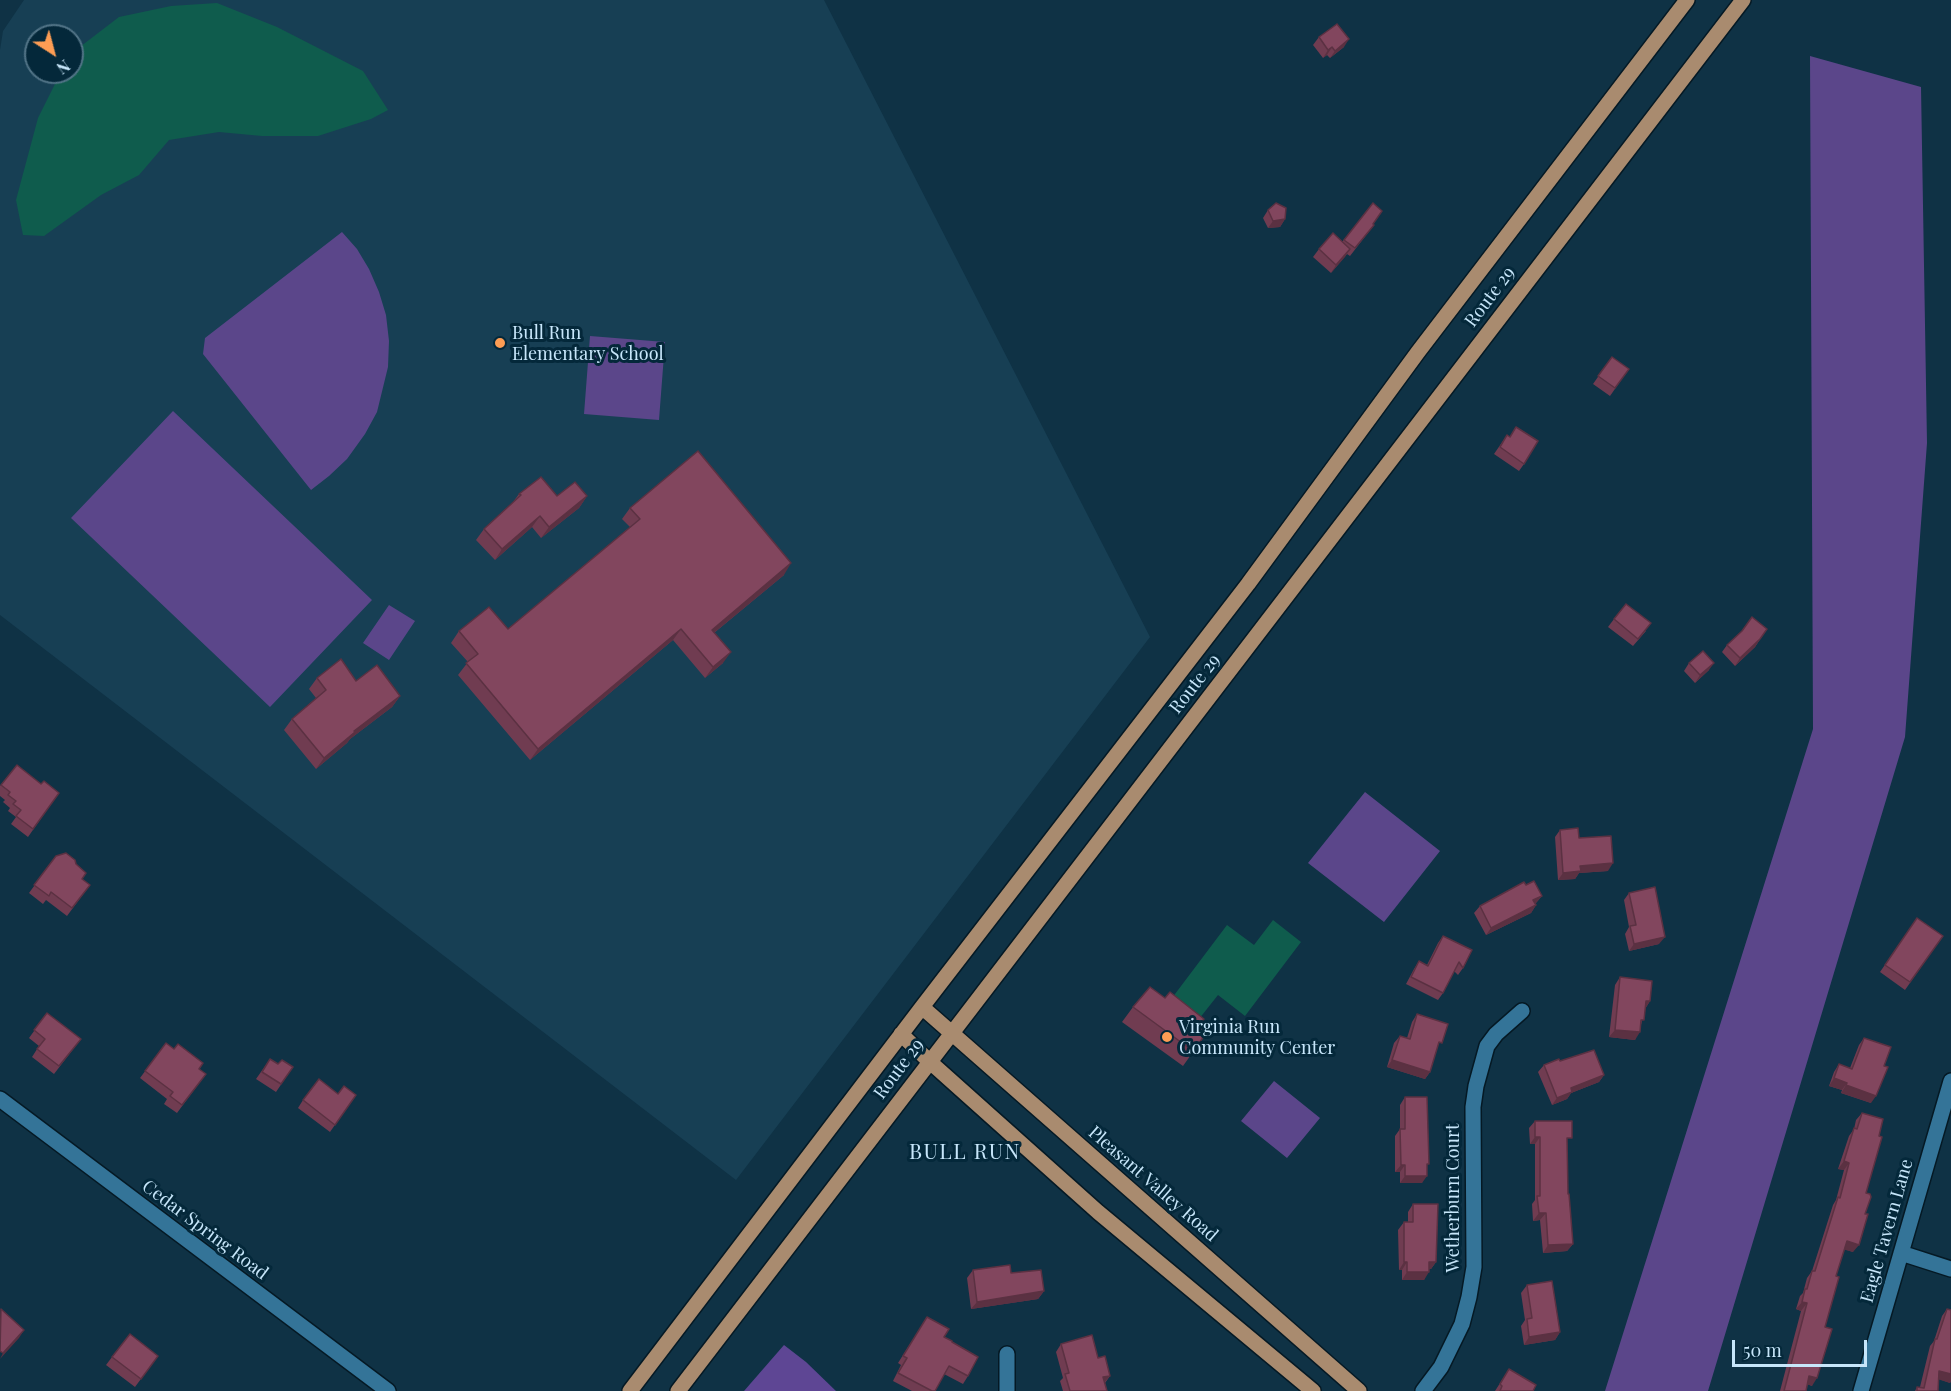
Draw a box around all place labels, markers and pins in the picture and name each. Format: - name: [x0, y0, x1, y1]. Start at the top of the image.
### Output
- place label: Bull Run Elementary School: [512, 322, 664, 364]
- marker: Bull Run Elementary School: [493, 336, 507, 350]
- place label: Virginia Run Community Center: [1179, 1016, 1335, 1058]
- marker: Virginia Run Community Center: [1160, 1030, 1174, 1044]

